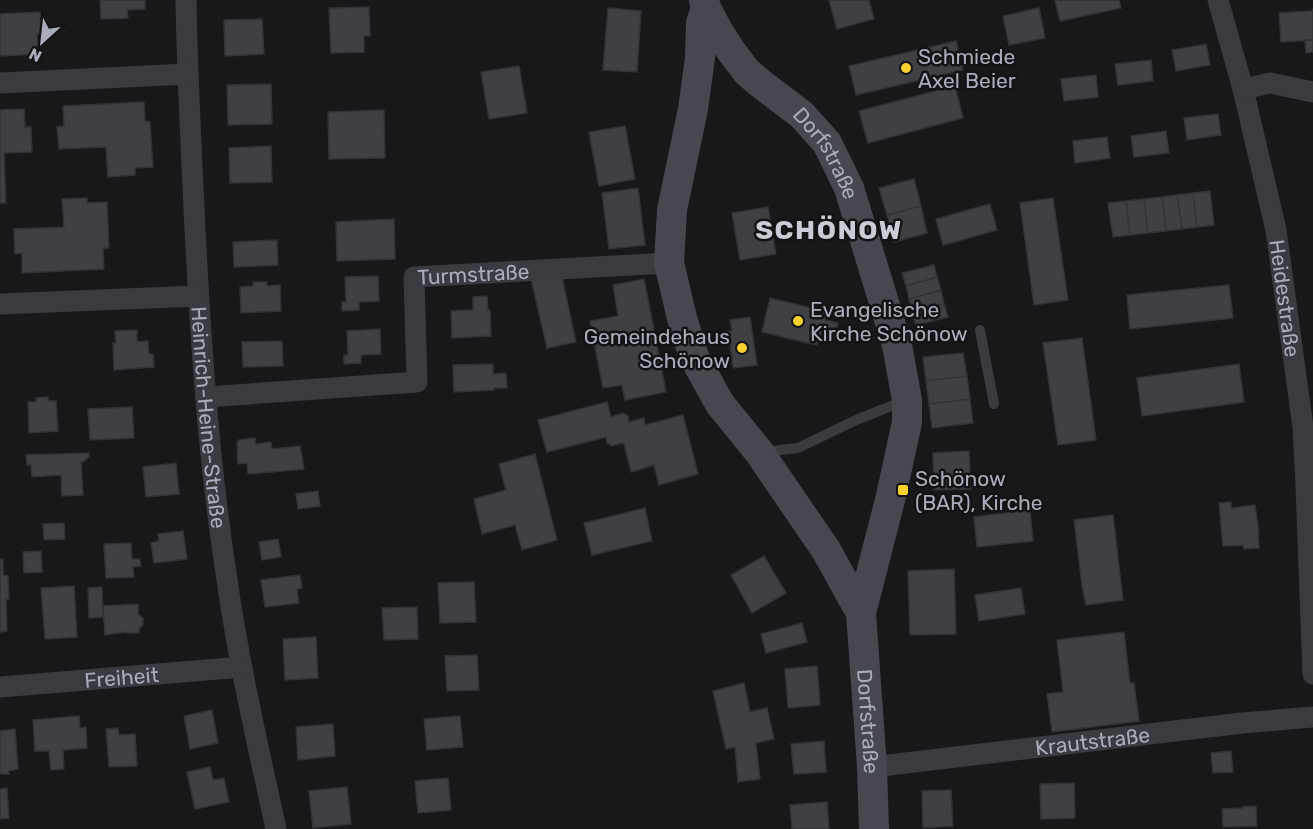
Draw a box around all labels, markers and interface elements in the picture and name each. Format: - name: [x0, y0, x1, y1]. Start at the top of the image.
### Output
- north arrow: [12, 12, 72, 72]
- text: N: [26, 44, 45, 66]
- place label: Schmiede Axel Beier: [918, 44, 1016, 93]
- marker: Schmiede Axel Beier: [899, 61, 913, 75]
- street label: Dorfstraße: [788, 102, 864, 202]
- district label: SCHÖNOW: [755, 214, 903, 246]
- street label: Heidestraße: [1265, 238, 1306, 359]
- street label: Turmstraße: [417, 258, 530, 289]
- place label: Evangelische Kirche Schönow: [810, 297, 968, 346]
- street label: Heinrich-Heine-Straße: [187, 305, 232, 530]
- marker: Evangelische Kirche Schönow: [791, 314, 805, 328]
- place label: Gemeindehaus Schönow: [584, 324, 730, 373]
- marker: Gemeindehaus Schönow: [735, 341, 749, 355]
- place label: Schönow (BAR), Kirche: [915, 466, 1043, 515]
- marker: Schönow (BAR), Kirche: [896, 483, 910, 497]
- street label: Freiheit: [83, 661, 160, 692]
- street label: Dorfstraße: [853, 668, 885, 774]
- street label: Krautstraße: [1034, 722, 1151, 760]

